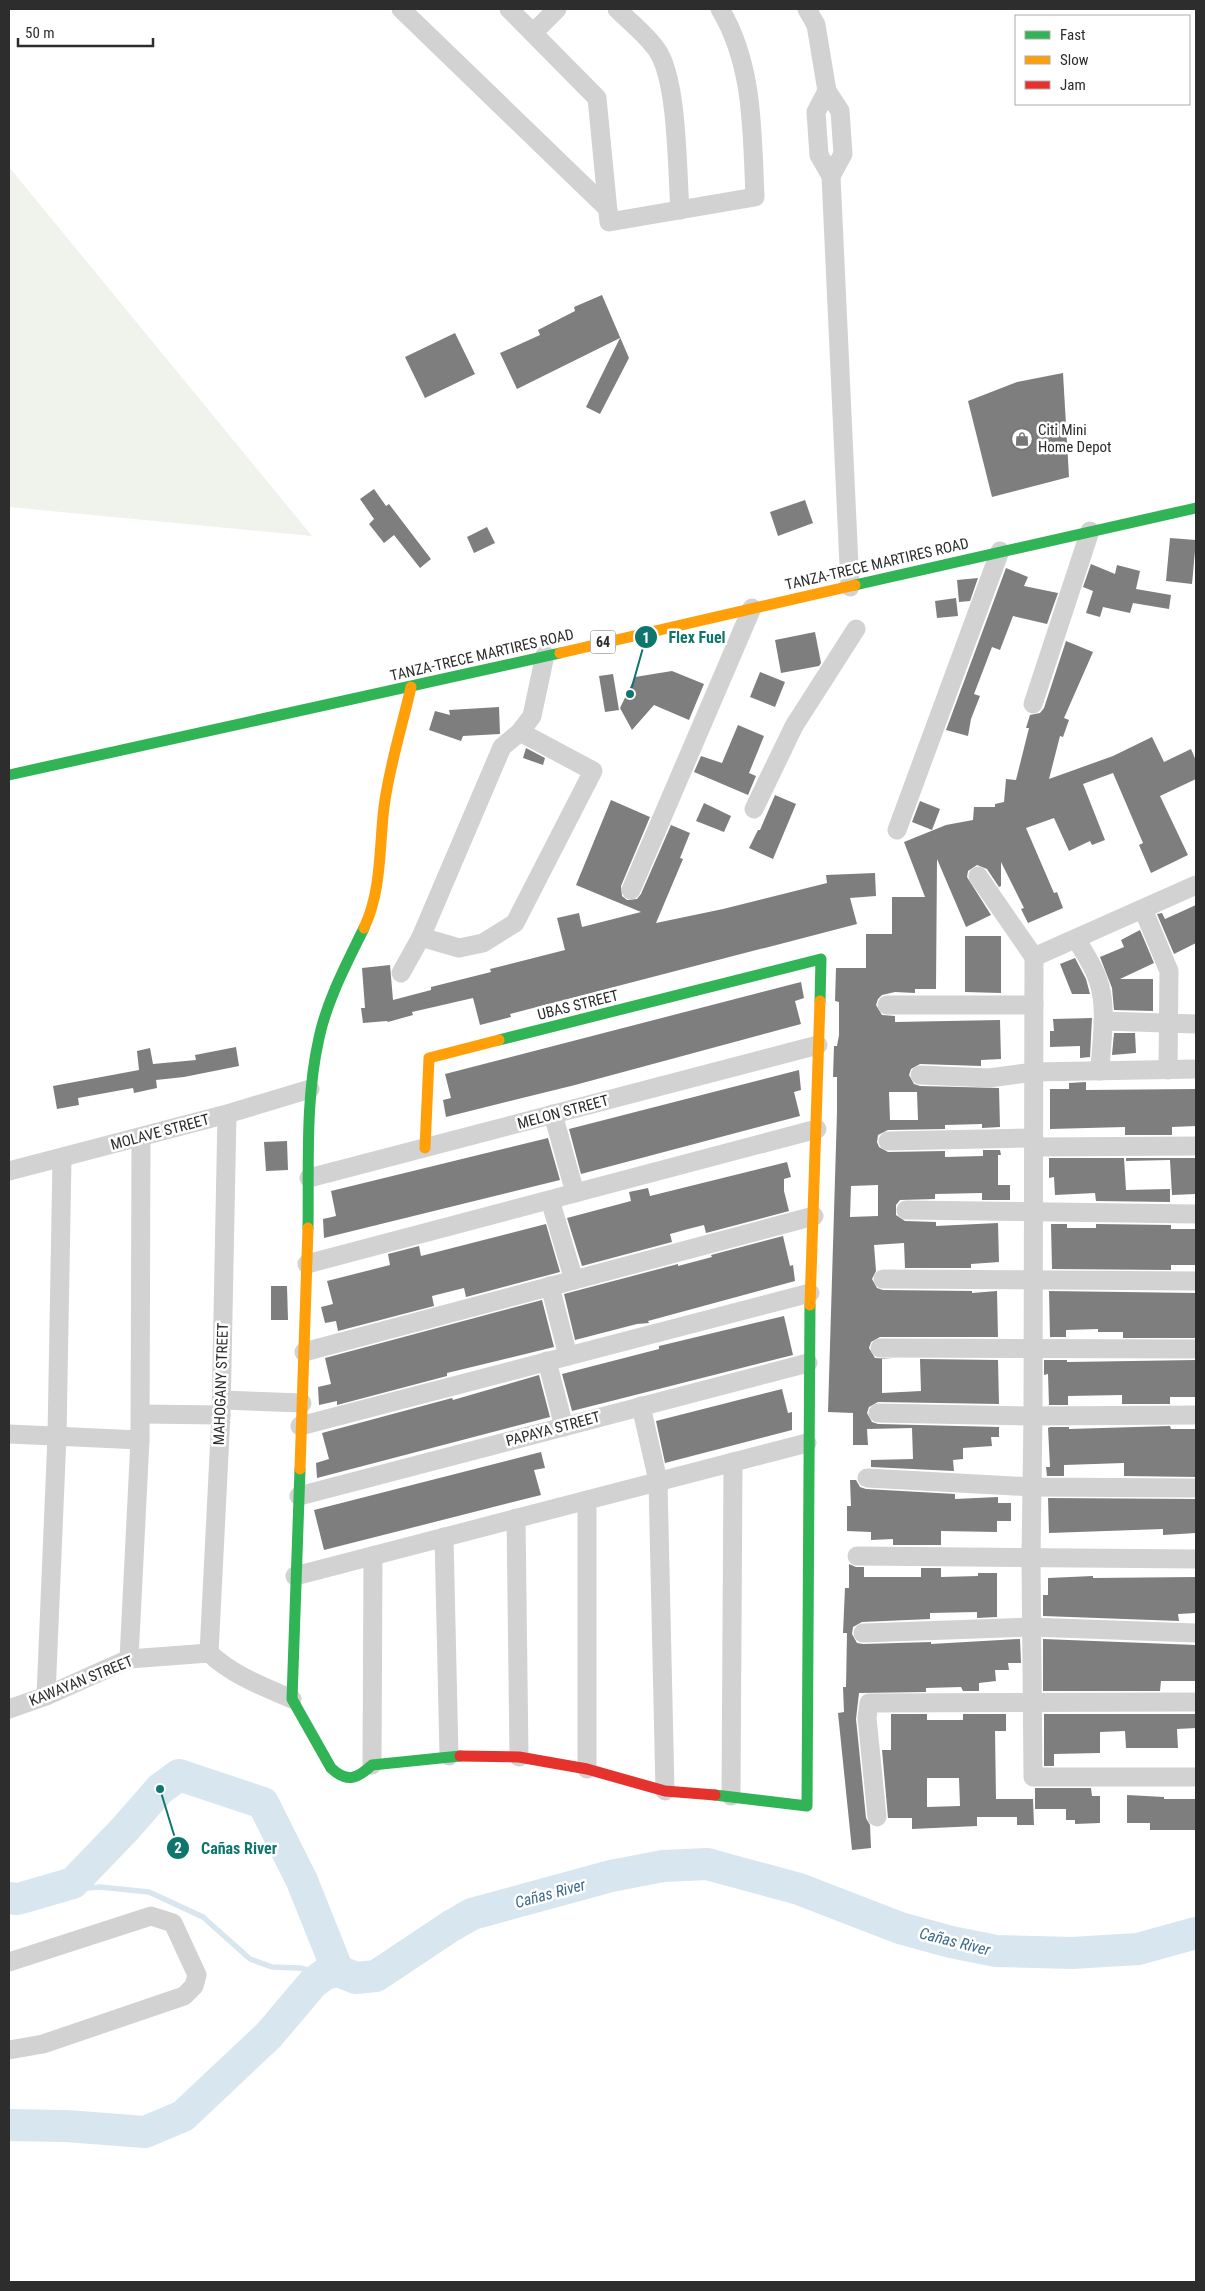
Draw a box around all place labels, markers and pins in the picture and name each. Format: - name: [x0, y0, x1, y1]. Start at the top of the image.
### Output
- place label: Citi Mini Home Depot: [1038, 421, 1112, 456]
- shop icon: Citi Mini Home Depot: [1010, 427, 1034, 451]
- callout: Flex Fuel: [634, 622, 736, 653]
- callout: Cañas River: [166, 1833, 287, 1864]

